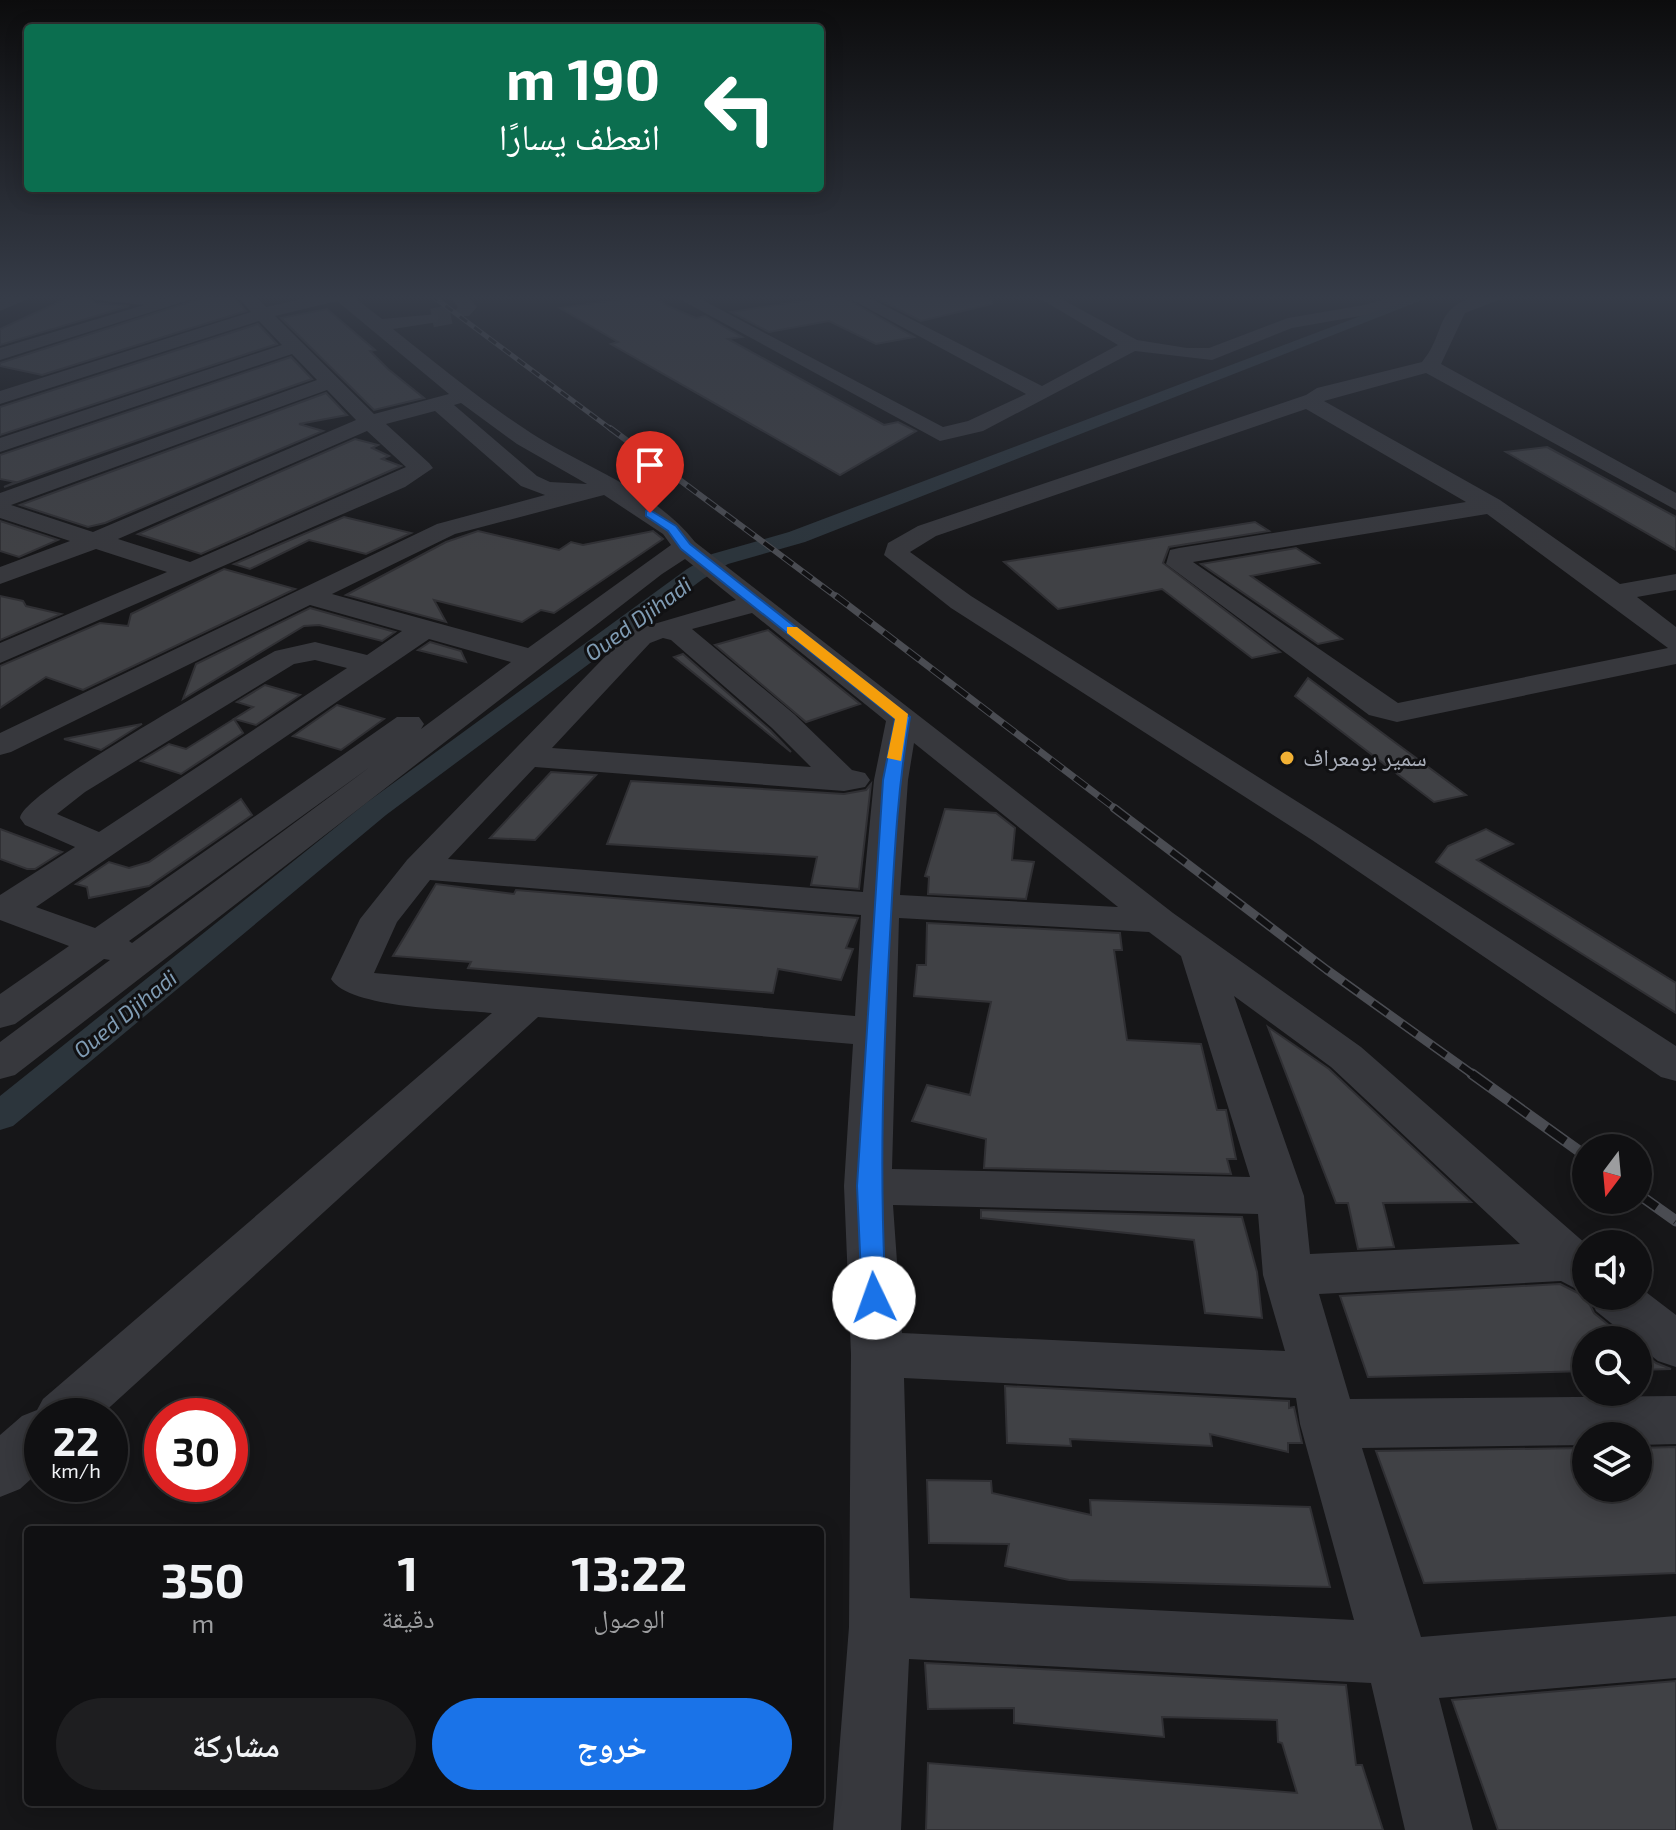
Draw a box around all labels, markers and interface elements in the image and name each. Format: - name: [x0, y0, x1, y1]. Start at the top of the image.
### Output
- text: 190 m: [506, 44, 660, 111]
- icon: left: [688, 56, 792, 160]
- text: انعطف يسارًا: [499, 114, 660, 157]
- pin: [616, 431, 684, 513]
- icon: arrive: [628, 443, 672, 487]
- water label: Oued Djihadi: [579, 571, 696, 666]
- place label: سمير بومعراف: [1303, 742, 1427, 772]
- marker: سمير بومعراف: [1278, 749, 1296, 767]
- water label: Oued Djihadi: [68, 964, 182, 1063]
- north arrow: [1572, 1134, 1652, 1214]
- map controls: [1572, 1134, 1652, 1502]
- button: sound: [1572, 1230, 1652, 1310]
- position arrow: [832, 1256, 916, 1340]
- button: search: [1572, 1326, 1652, 1406]
- speed limit sign: 30: [144, 1398, 248, 1502]
- text: 22: [53, 1416, 99, 1464]
- button: layers: [1572, 1422, 1652, 1502]
- text: km/h: [51, 1458, 101, 1482]
- text: 1: [398, 1543, 418, 1601]
- text: 13:22: [571, 1543, 687, 1601]
- text: 350: [161, 1550, 245, 1608]
- text: دقيقة: [382, 1602, 434, 1633]
- text: الوصول: [593, 1602, 665, 1633]
- text: m: [191, 1607, 214, 1638]
- button: مشاركة: [56, 1698, 416, 1790]
- button: خروج: [432, 1698, 792, 1790]

